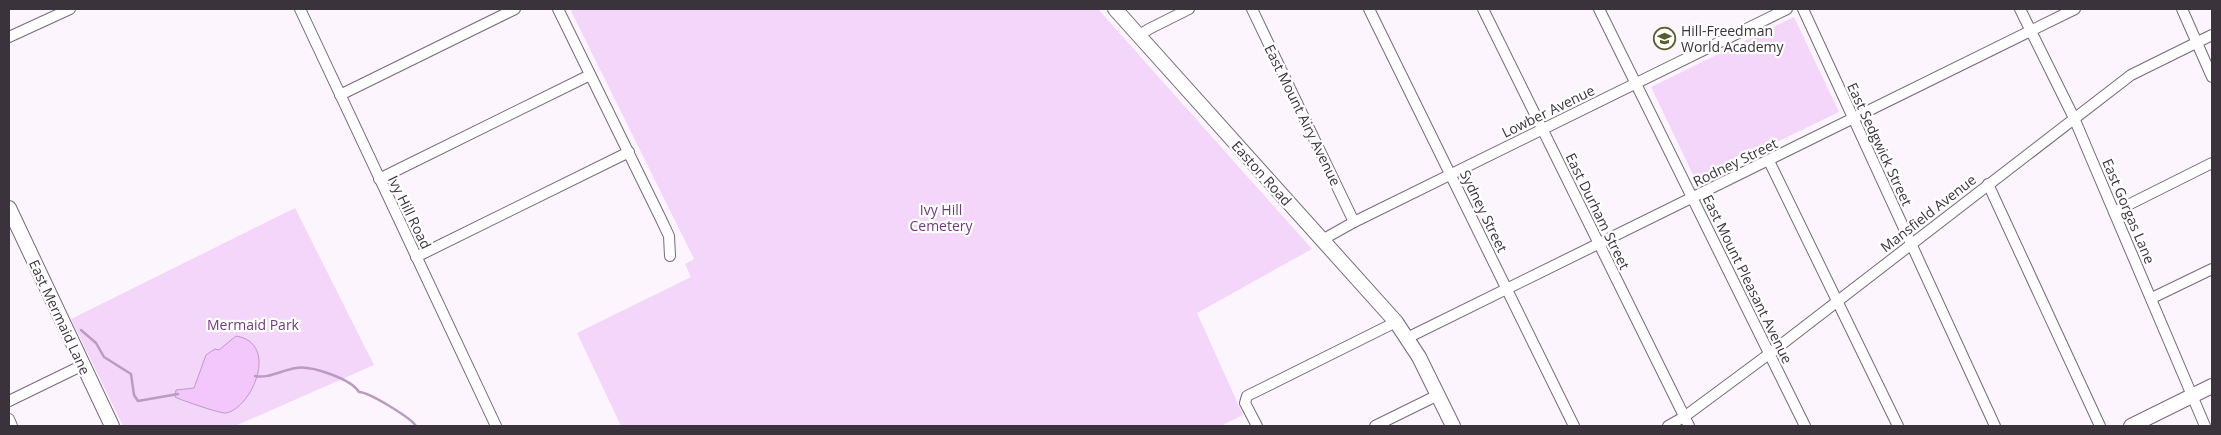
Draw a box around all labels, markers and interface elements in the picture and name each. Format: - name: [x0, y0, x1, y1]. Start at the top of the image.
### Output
- place label: Hill-Freedman World Academy: [1681, 21, 1785, 56]
- school or university icon: Hill-Freedman World Academy: [1653, 26, 1677, 50]
- street label: East Mount Airy Avenue: [1260, 41, 1346, 189]
- street label: East Sedgwick Street: [1843, 79, 1917, 209]
- street label: Lowber Avenue: [1498, 80, 1598, 142]
- street label: Rodney Street: [1690, 133, 1780, 191]
- street label: Easton Road: [1228, 136, 1296, 210]
- street label: East Durham Street: [1562, 150, 1634, 272]
- street label: East Gorgas Lane: [2098, 156, 2160, 267]
- street label: Sydney Street: [1456, 167, 1512, 255]
- street label: Mansfield Avenue: [1876, 170, 1980, 256]
- street label: Ivy Hill Road: [384, 172, 436, 252]
- street label: East Mount Pleasant Avenue: [1699, 191, 1797, 367]
- park label: Ivy Hill Cemetery: [909, 200, 974, 235]
- street label: East Mermaid Lane: [25, 256, 95, 378]
- park label: Mermaid Park: [207, 315, 300, 334]

